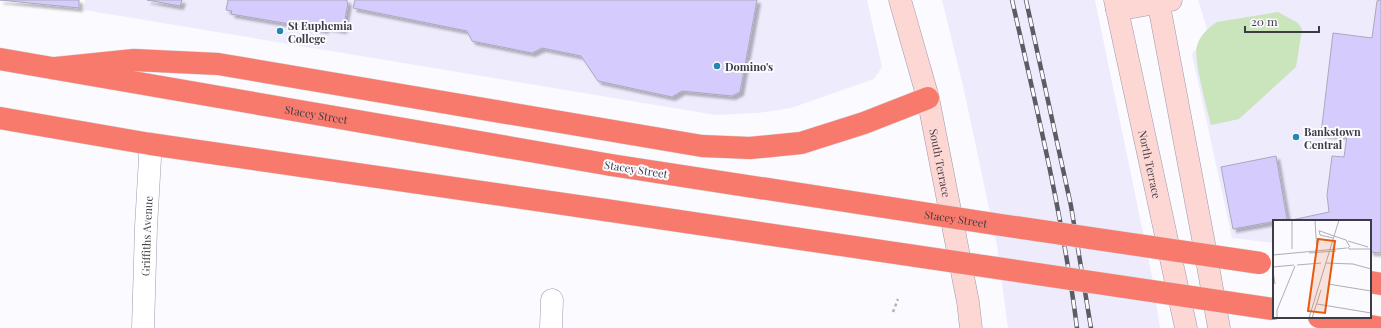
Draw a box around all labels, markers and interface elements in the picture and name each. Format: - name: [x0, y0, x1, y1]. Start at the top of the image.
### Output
- scale bar: [1245, 8, 1319, 34]
- text: 20 m: [1251, 13, 1278, 29]
- place label: St Euphemia College: [288, 18, 353, 46]
- marker: St Euphemia College: [275, 26, 285, 36]
- place label: Domino's: [725, 59, 773, 74]
- marker: Domino's: [712, 61, 722, 71]
- street label: Stacey Street: [284, 101, 349, 127]
- place label: Bankstown Central: [1304, 124, 1361, 152]
- street label: South Terrace: [927, 127, 955, 199]
- street label: North Terrace: [1136, 129, 1165, 200]
- marker: Bankstown Central: [1291, 132, 1301, 142]
- street label: Stacey Street: [603, 157, 669, 181]
- street label: Griffiths Avenue: [137, 195, 155, 276]
- street label: Stacey Street: [923, 206, 989, 230]
- inset map: [1273, 220, 1371, 318]

